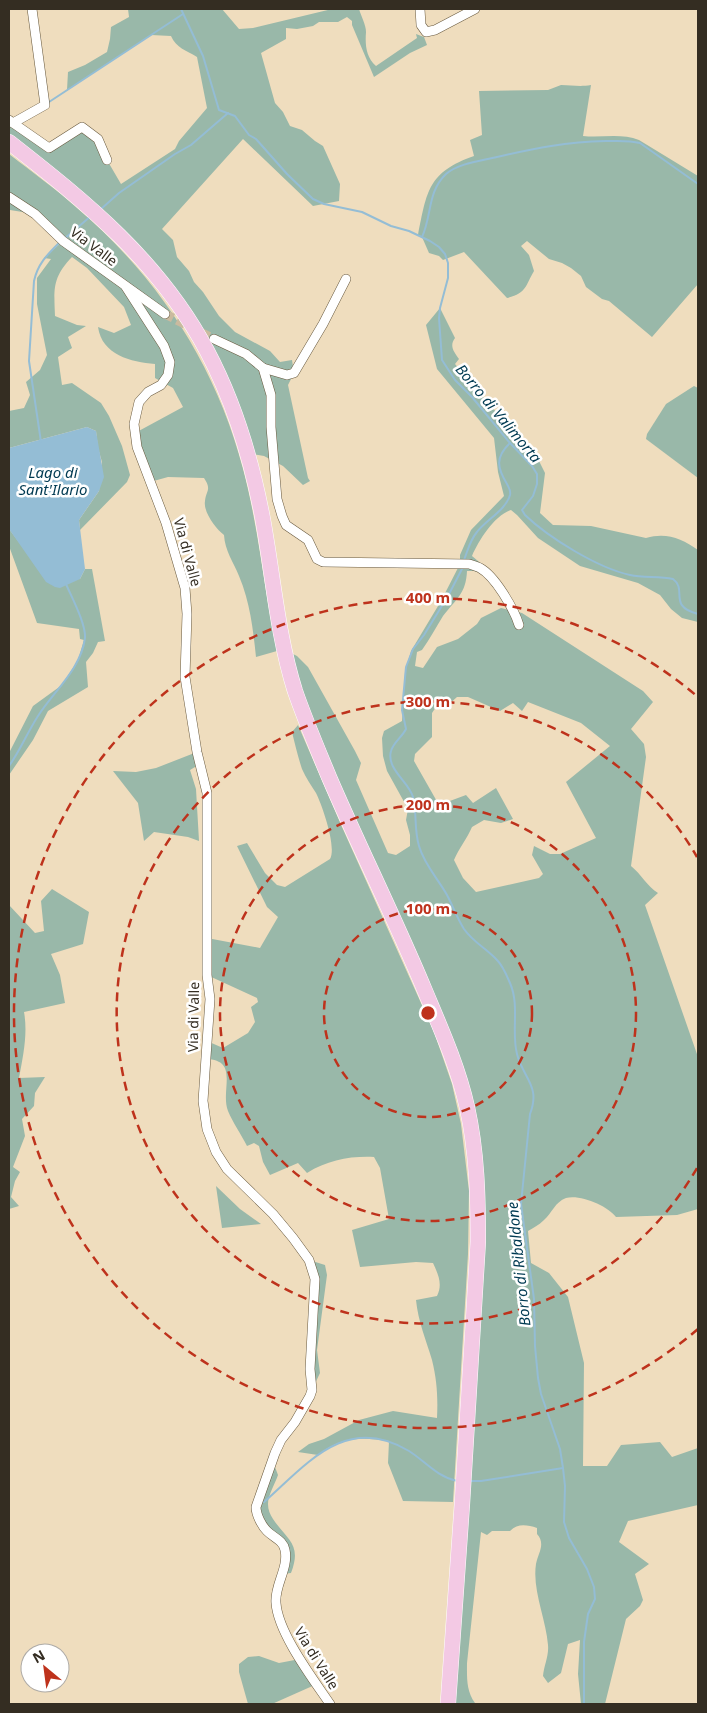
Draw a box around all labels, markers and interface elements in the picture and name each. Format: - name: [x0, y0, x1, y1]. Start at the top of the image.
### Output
- street label: Via Valle: [66, 222, 122, 270]
- water label: Borro di Valimorta: [452, 359, 547, 467]
- water label: Lago di Sant'Ilario: [19, 462, 87, 499]
- street label: Via di Valle: [170, 516, 206, 589]
- text: 400 m: [406, 587, 450, 607]
- text: 300 m: [406, 691, 450, 711]
- text: 200 m: [406, 794, 450, 814]
- text: 100 m: [406, 898, 450, 918]
- street label: Via di Valle: [183, 982, 203, 1052]
- centre of rings: [419, 1004, 437, 1022]
- water label: Borro di Ribaldone: [501, 1200, 534, 1327]
- street label: Via di Valle: [290, 1623, 344, 1693]
- north arrow: [20, 1643, 70, 1693]
- text: N: [29, 1645, 48, 1667]

